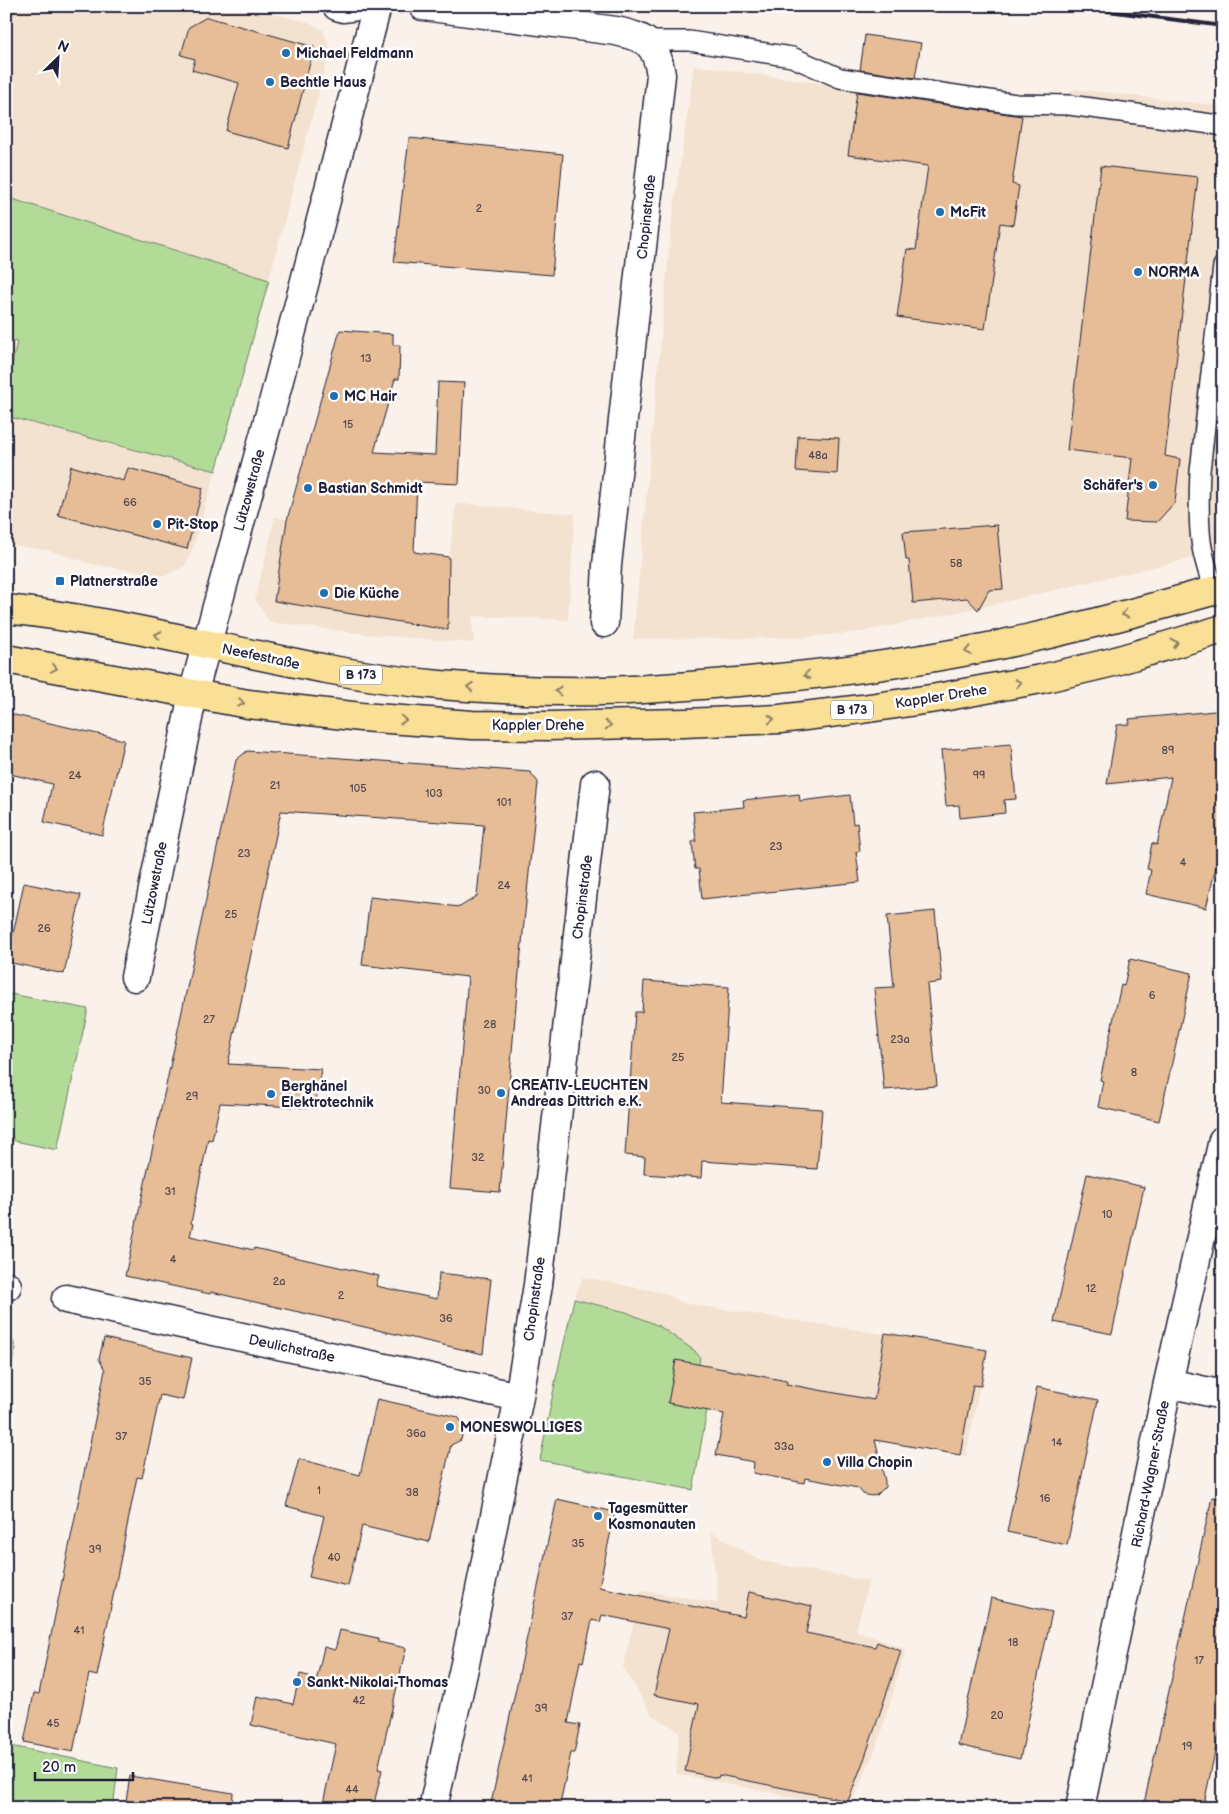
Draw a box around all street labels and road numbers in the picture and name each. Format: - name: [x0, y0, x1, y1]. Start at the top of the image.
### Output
- street label: Chopinstraße: [634, 174, 659, 260]
- street label: Lützowstraße: [230, 447, 269, 533]
- street label: Neefestraße: [220, 640, 301, 673]
- road number: B 173: [340, 666, 382, 684]
- street label: Kappler Drehe: [894, 681, 988, 712]
- road number: B 173: [831, 700, 873, 720]
- street label: Kappler Drehe: [492, 717, 584, 734]
- street label: Lützowstraße: [138, 840, 171, 926]
- street label: Chopinstraße: [569, 854, 596, 940]
- street label: Chopinstraße: [520, 1256, 549, 1342]
- street label: Deulichstraße: [247, 1331, 337, 1366]
- street label: Richard-Wagner-Straße: [1128, 1399, 1173, 1549]

